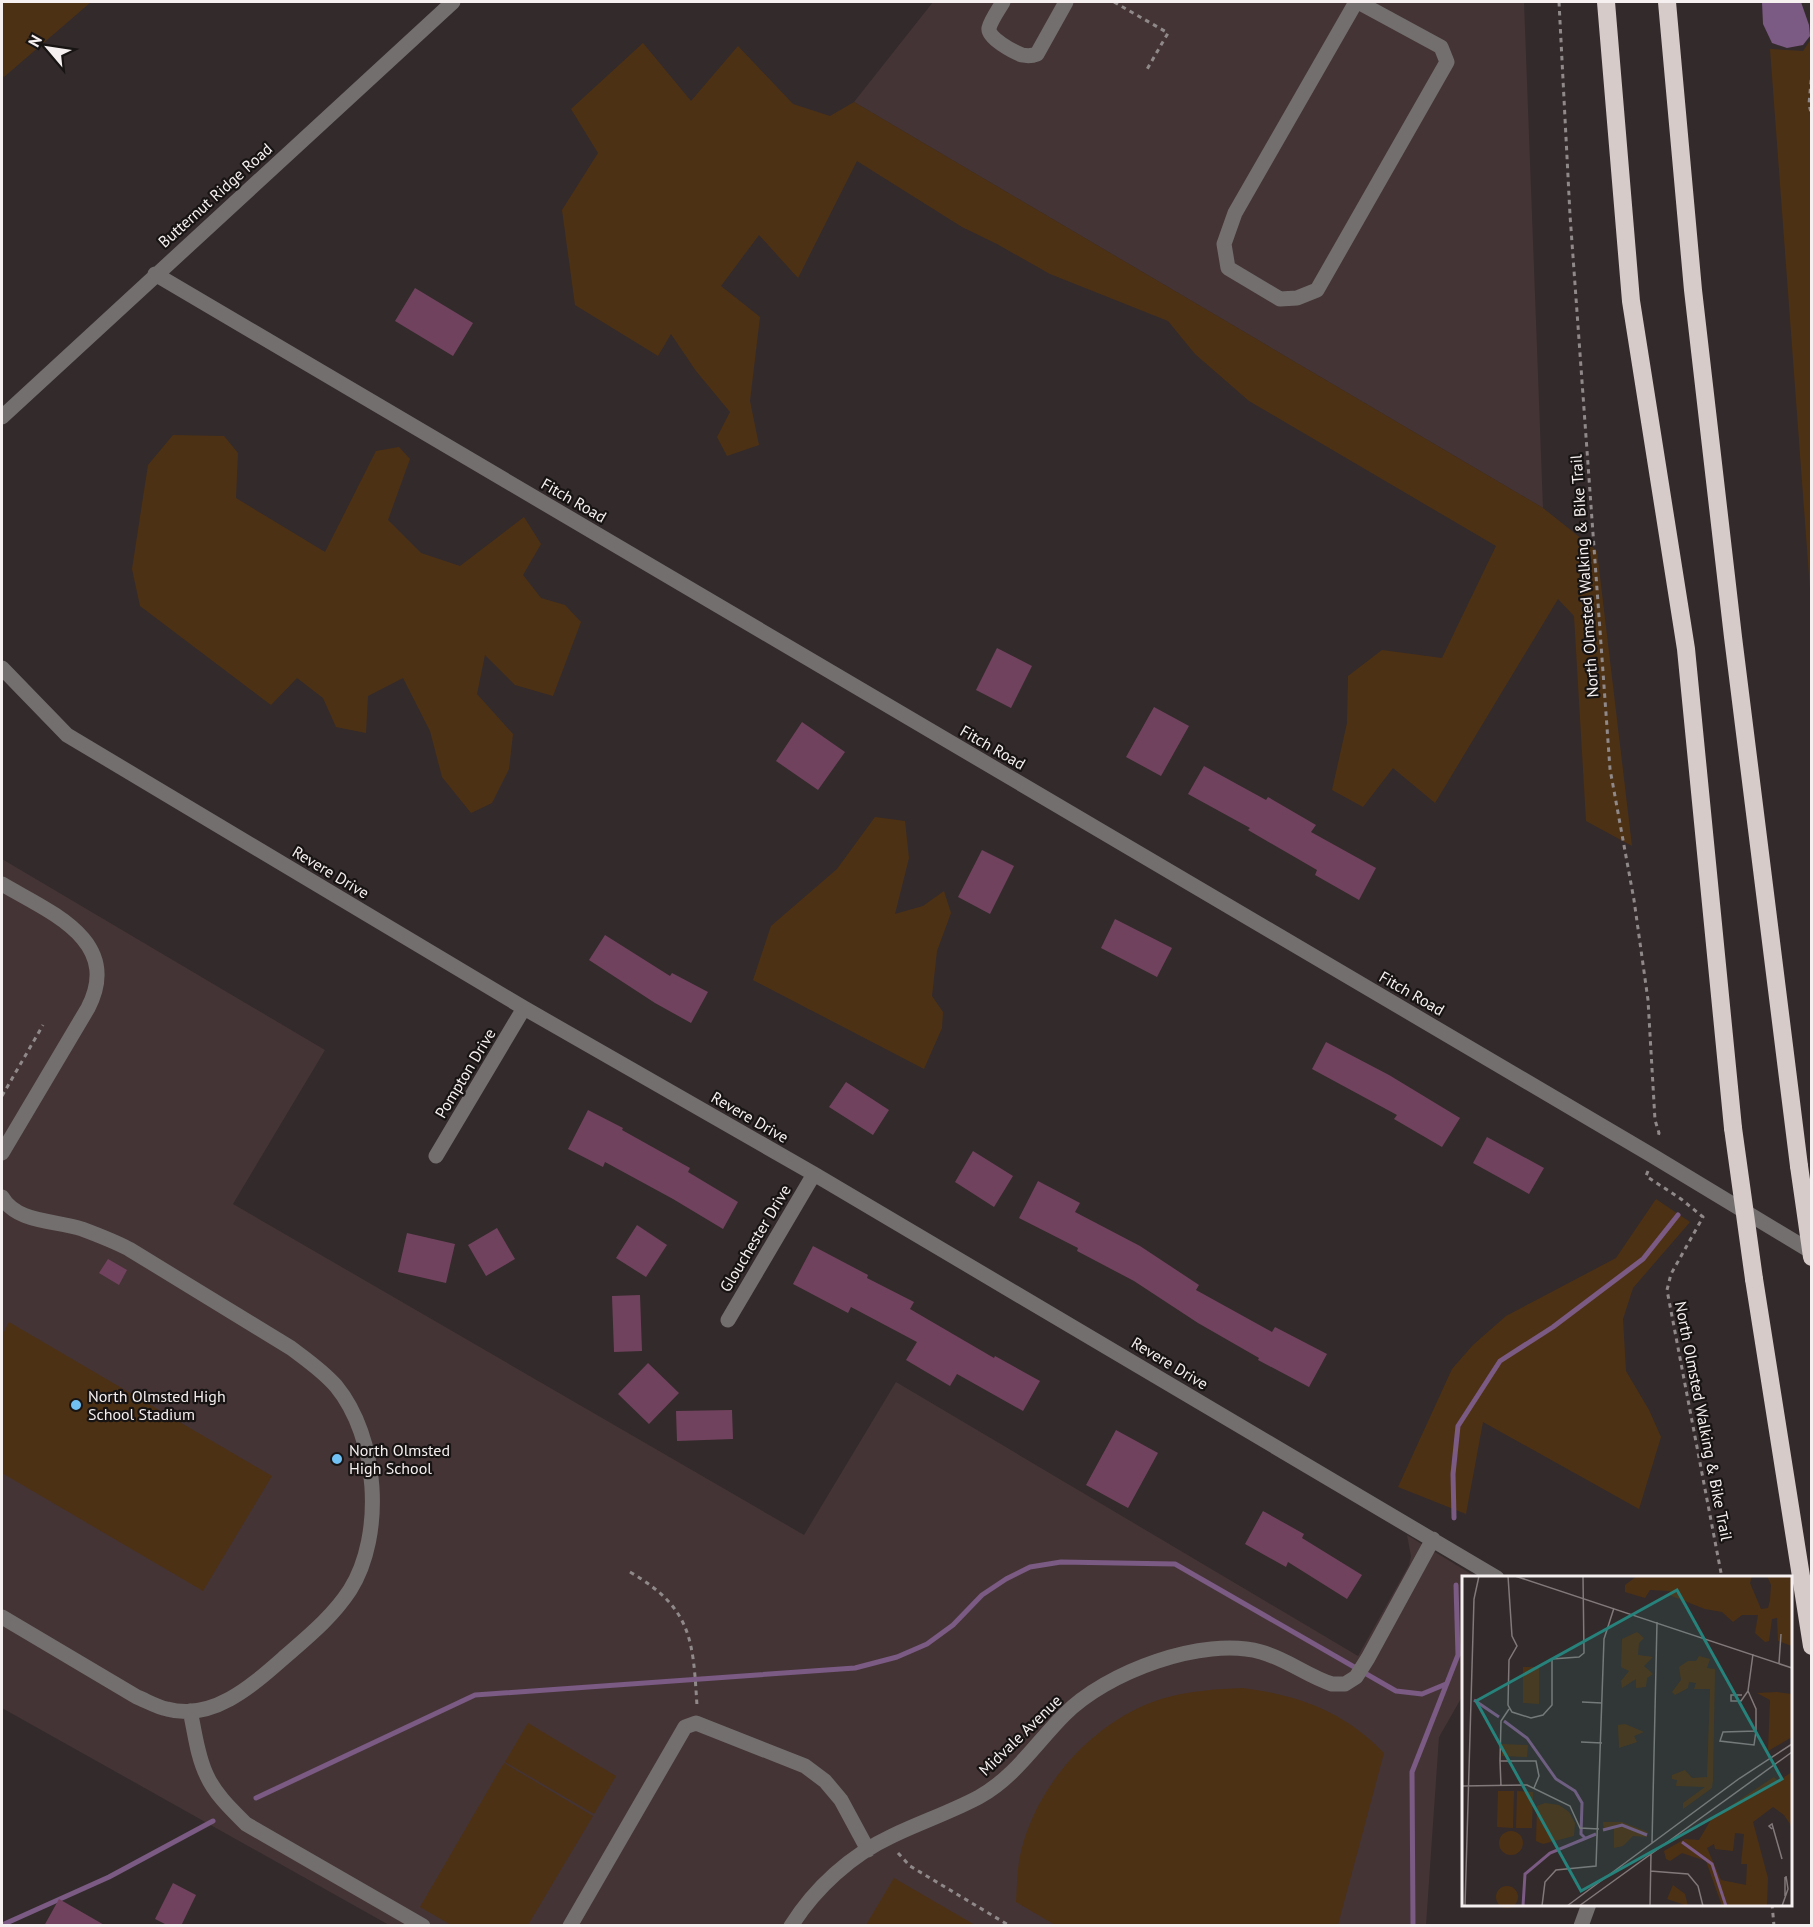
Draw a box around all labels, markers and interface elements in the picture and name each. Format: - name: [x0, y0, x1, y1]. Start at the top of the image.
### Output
- north arrow: [18, 18, 78, 78]
- text: N: [24, 31, 46, 50]
- street label: Butternut Ridge Road: [154, 139, 276, 251]
- street label: North Olmsted Walking & Bike Trail: [1566, 453, 1602, 698]
- street label: Fitch Road: [538, 473, 610, 527]
- street label: Fitch Road: [957, 720, 1029, 774]
- street label: Revere Drive: [289, 841, 373, 903]
- street label: Fitch Road: [1376, 966, 1448, 1020]
- street label: Pompton Drive: [430, 1024, 500, 1122]
- street label: Revere Drive: [708, 1087, 792, 1147]
- street label: Glouchester Drive: [715, 1181, 795, 1295]
- street label: North Olmsted Walking & Bike Trail: [1671, 1300, 1737, 1543]
- street label: Revere Drive: [1128, 1332, 1212, 1394]
- place label: North Olmsted High School Stadium: [88, 1386, 226, 1424]
- marker: North Olmsted High School Stadium: [69, 1398, 83, 1412]
- place label: North Olmsted High School: [349, 1440, 450, 1478]
- marker: North Olmsted High School: [330, 1452, 344, 1466]
- inset map: [1462, 1576, 1792, 1906]
- street label: Midvale Avenue: [974, 1690, 1066, 1780]

